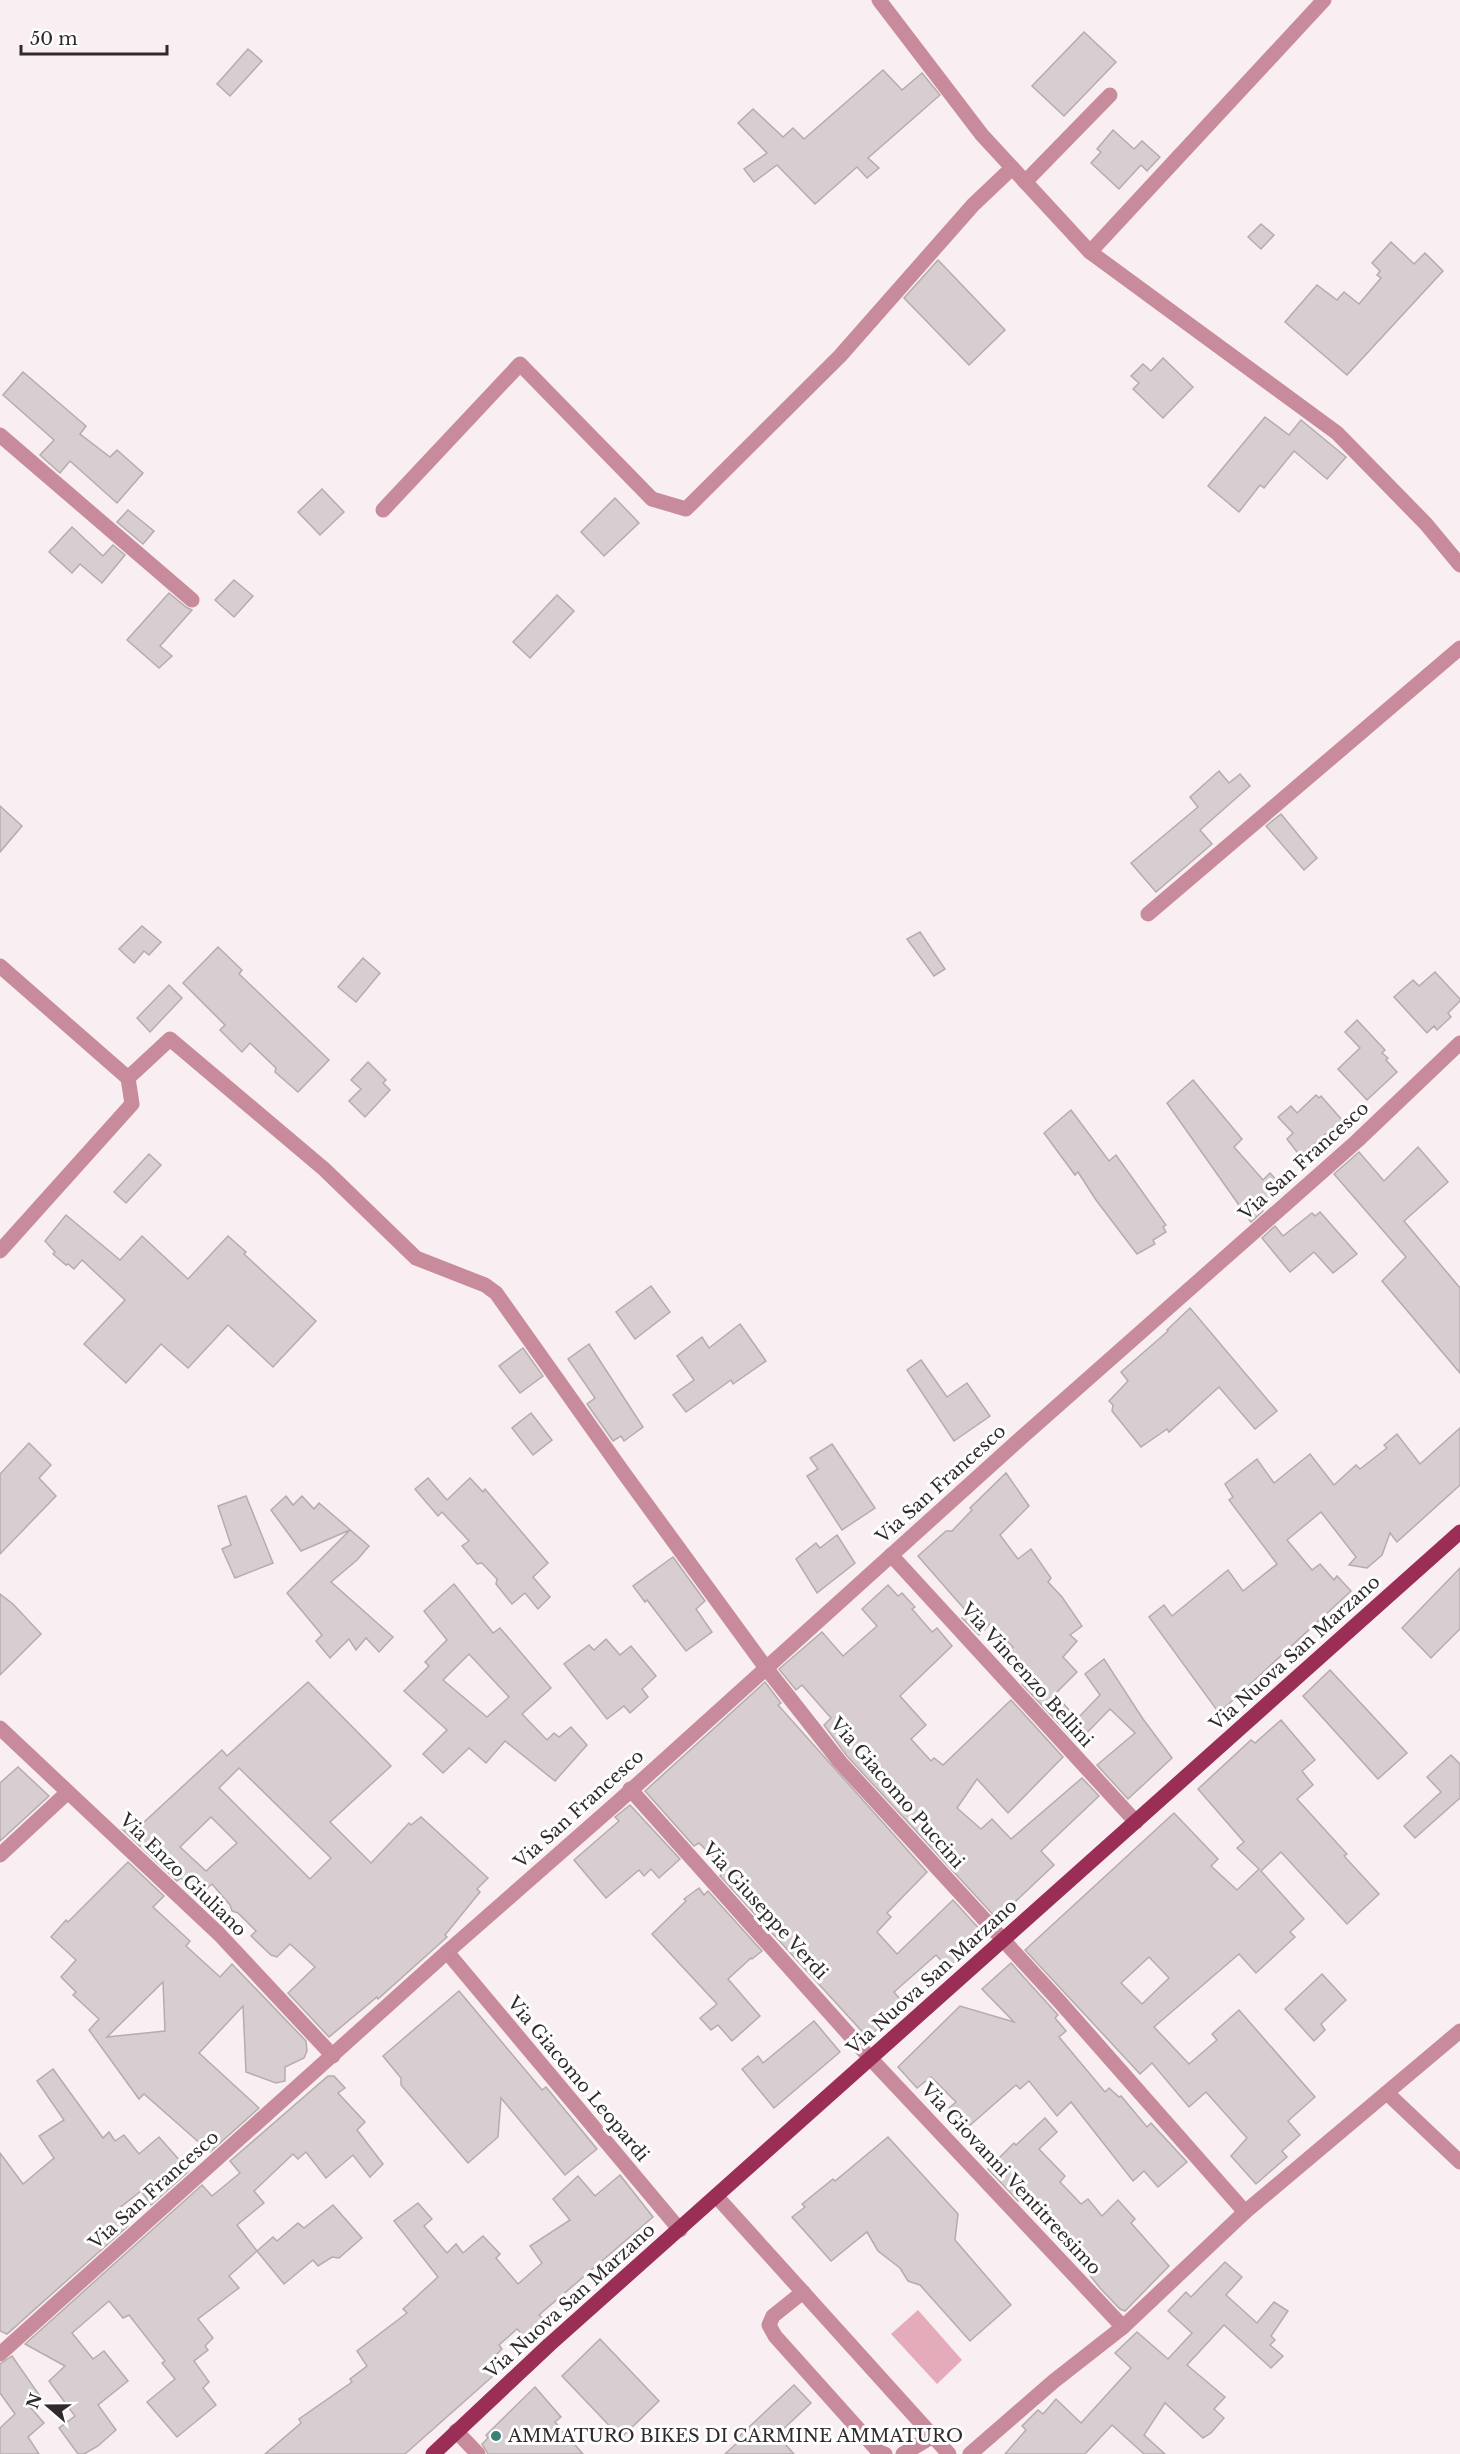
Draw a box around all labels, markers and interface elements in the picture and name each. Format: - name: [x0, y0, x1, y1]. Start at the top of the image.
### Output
- scale bar: [21, 18, 166, 56]
- text: 50 m: [30, 28, 78, 50]
- street label: Via San Francesco: [1234, 1097, 1373, 1226]
- street label: Via San Francesco: [871, 1420, 1010, 1549]
- street label: Via Nuova San Marzano: [1205, 1571, 1385, 1736]
- street label: Via Vincenzo Bellini: [956, 1598, 1098, 1752]
- street label: Via Giacomo Puccini: [825, 1712, 969, 1873]
- street label: Via San Francesco: [509, 1745, 648, 1874]
- street label: Via Enzo Giuliano: [114, 1808, 251, 1941]
- street label: Via Giuseppe Verdi: [697, 1837, 832, 1984]
- street label: Via Nuova San Marzano: [842, 1895, 1022, 2060]
- street label: Via Giacomo Leopardi: [502, 1991, 653, 2166]
- street label: Via Giovanni Ventitreesimo: [916, 2078, 1106, 2279]
- street label: Via San Francesco: [84, 2126, 223, 2255]
- street label: Via Nuova San Marzano: [480, 2219, 660, 2384]
- north arrow: [18, 2376, 78, 2436]
- text: N: [22, 2390, 46, 2411]
- place label: AMMATURO BIKES DI CARMINE AMMATURO: [507, 2425, 963, 2447]
- marker: AMMATURO BIKES DI CARMINE AMMATURO: [489, 2429, 503, 2443]

